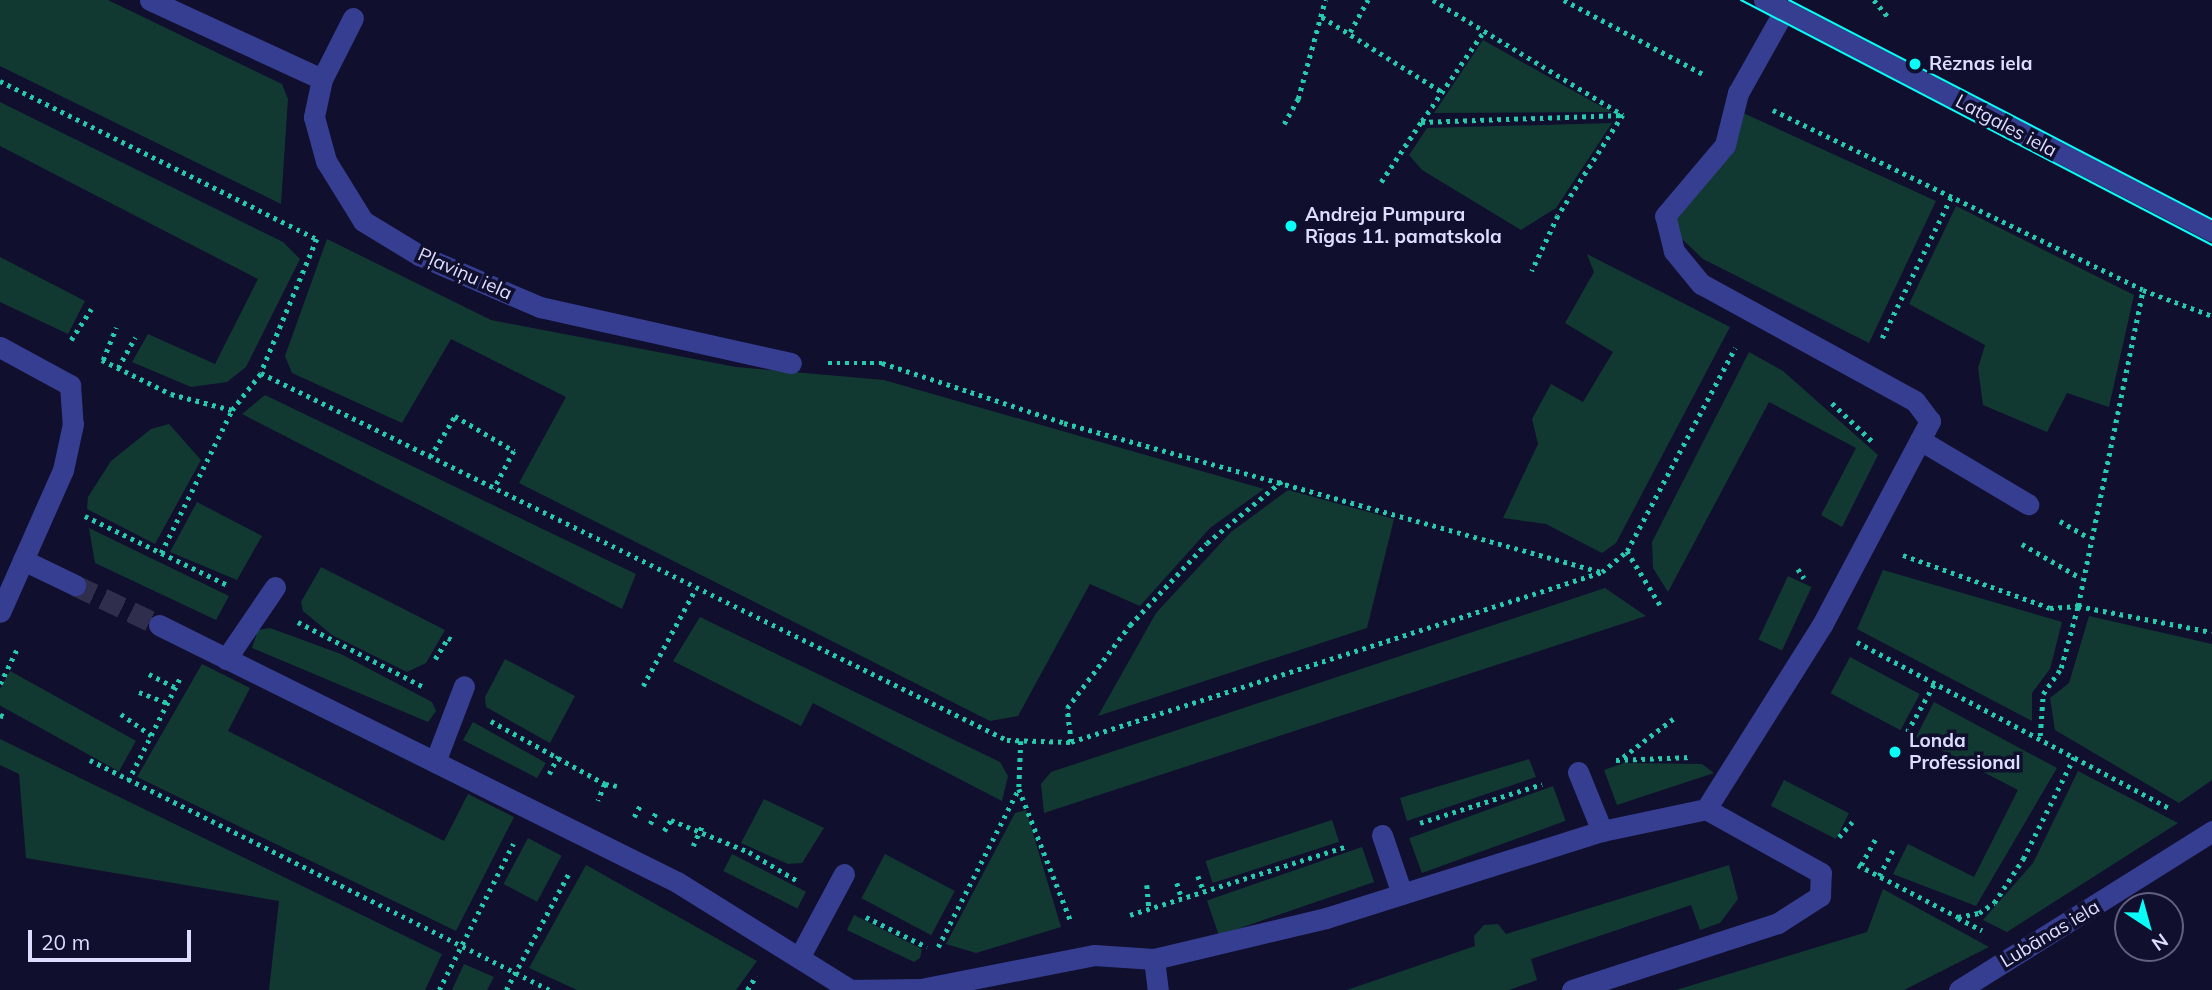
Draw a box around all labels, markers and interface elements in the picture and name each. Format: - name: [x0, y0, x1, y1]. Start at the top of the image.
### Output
- place label: Rēznas iela: [1929, 53, 2032, 75]
- marker: Rēznas iela: [1907, 56, 1923, 72]
- street label: Latgales iela: [1952, 90, 2060, 162]
- place label: Andreja Pumpura Rīgas 11. pamatskola: [1305, 204, 1502, 248]
- marker: Andreja Pumpura Rīgas 11. pamatskola: [1283, 218, 1299, 234]
- street label: Pļaviņu iela: [414, 243, 516, 305]
- place label: Londa Professional: [1909, 730, 2021, 774]
- marker: Londa Professional: [1887, 744, 1903, 760]
- north arrow: [2114, 892, 2184, 962]
- street label: Lubānas iela: [1996, 895, 2104, 973]
- scale bar: [32, 916, 194, 960]
- text: N: [2147, 928, 2173, 956]
- text: 20 m: [41, 929, 90, 955]

